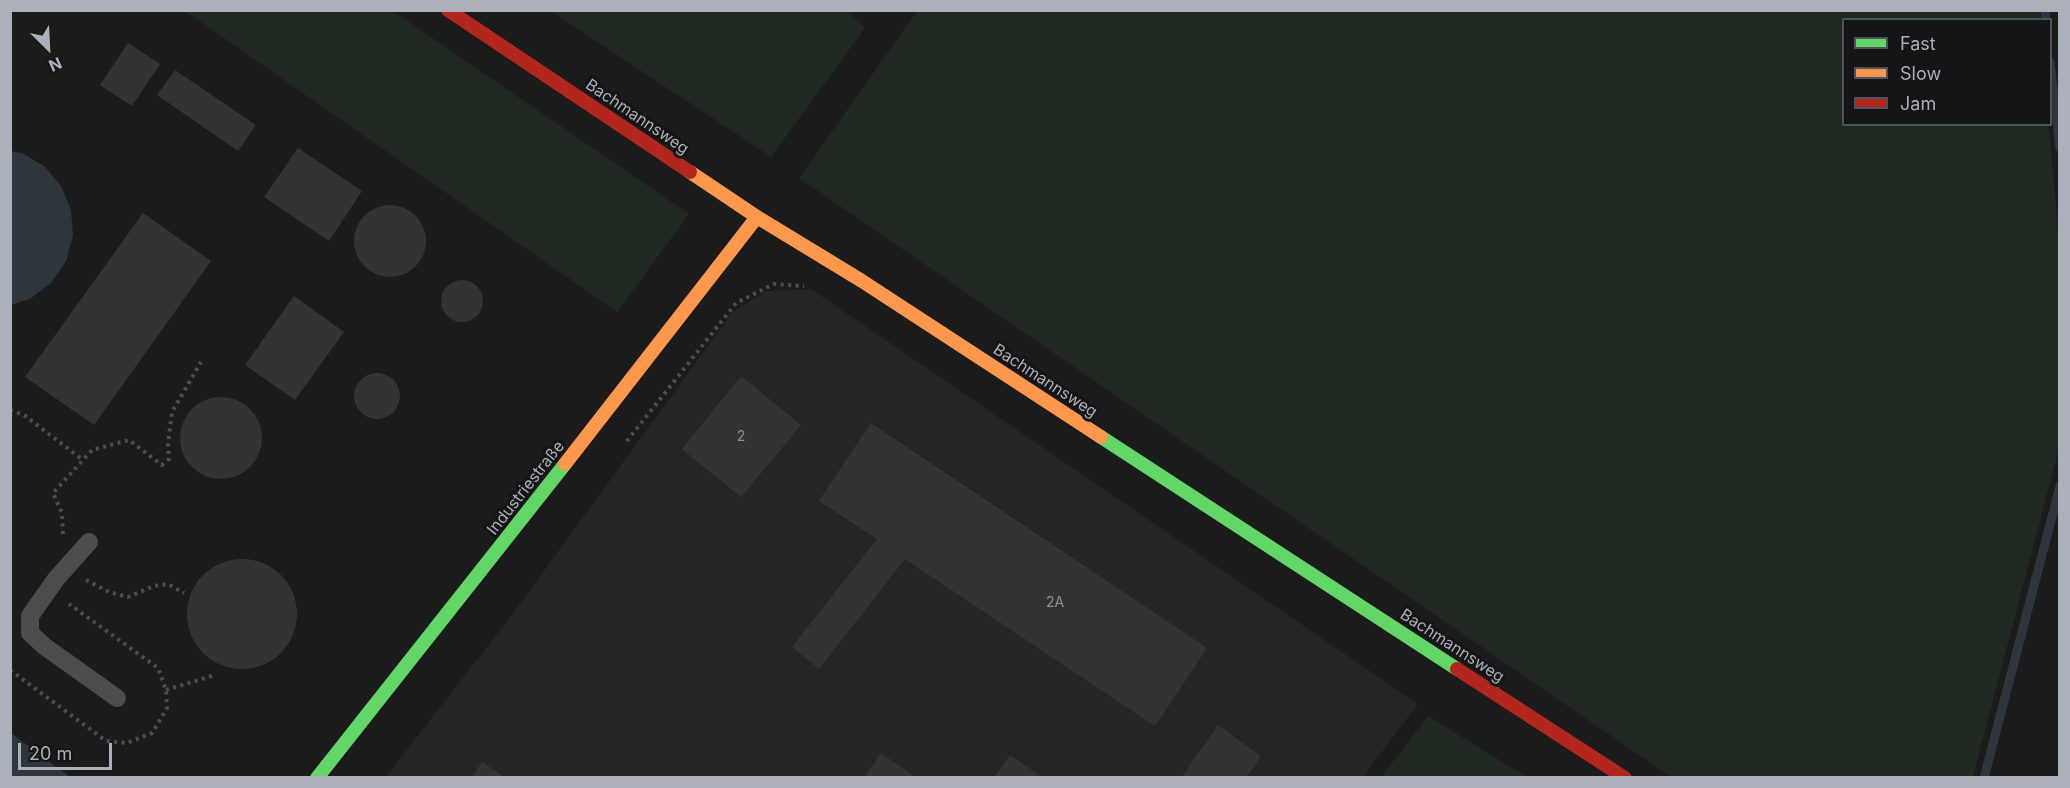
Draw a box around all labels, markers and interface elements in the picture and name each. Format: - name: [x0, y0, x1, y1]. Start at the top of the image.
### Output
- north arrow: [18, 18, 78, 78]
- legend: [1842, 18, 2052, 126]
- text: Fast: [1900, 33, 1936, 54]
- text: N: [46, 53, 65, 76]
- text: Slow: [1900, 63, 1941, 84]
- street label: Bachmannsweg: [582, 75, 692, 159]
- text: Jam: [1900, 93, 1936, 114]
- street label: Bachmannsweg: [989, 340, 1101, 422]
- house number: 2: [737, 429, 745, 445]
- street label: Industriestraße: [483, 437, 569, 539]
- house number: 2A: [1046, 595, 1064, 611]
- street label: Bachmannsweg: [1396, 605, 1508, 687]
- scale bar: [21, 731, 116, 769]
- text: 20 m: [29, 743, 72, 764]

